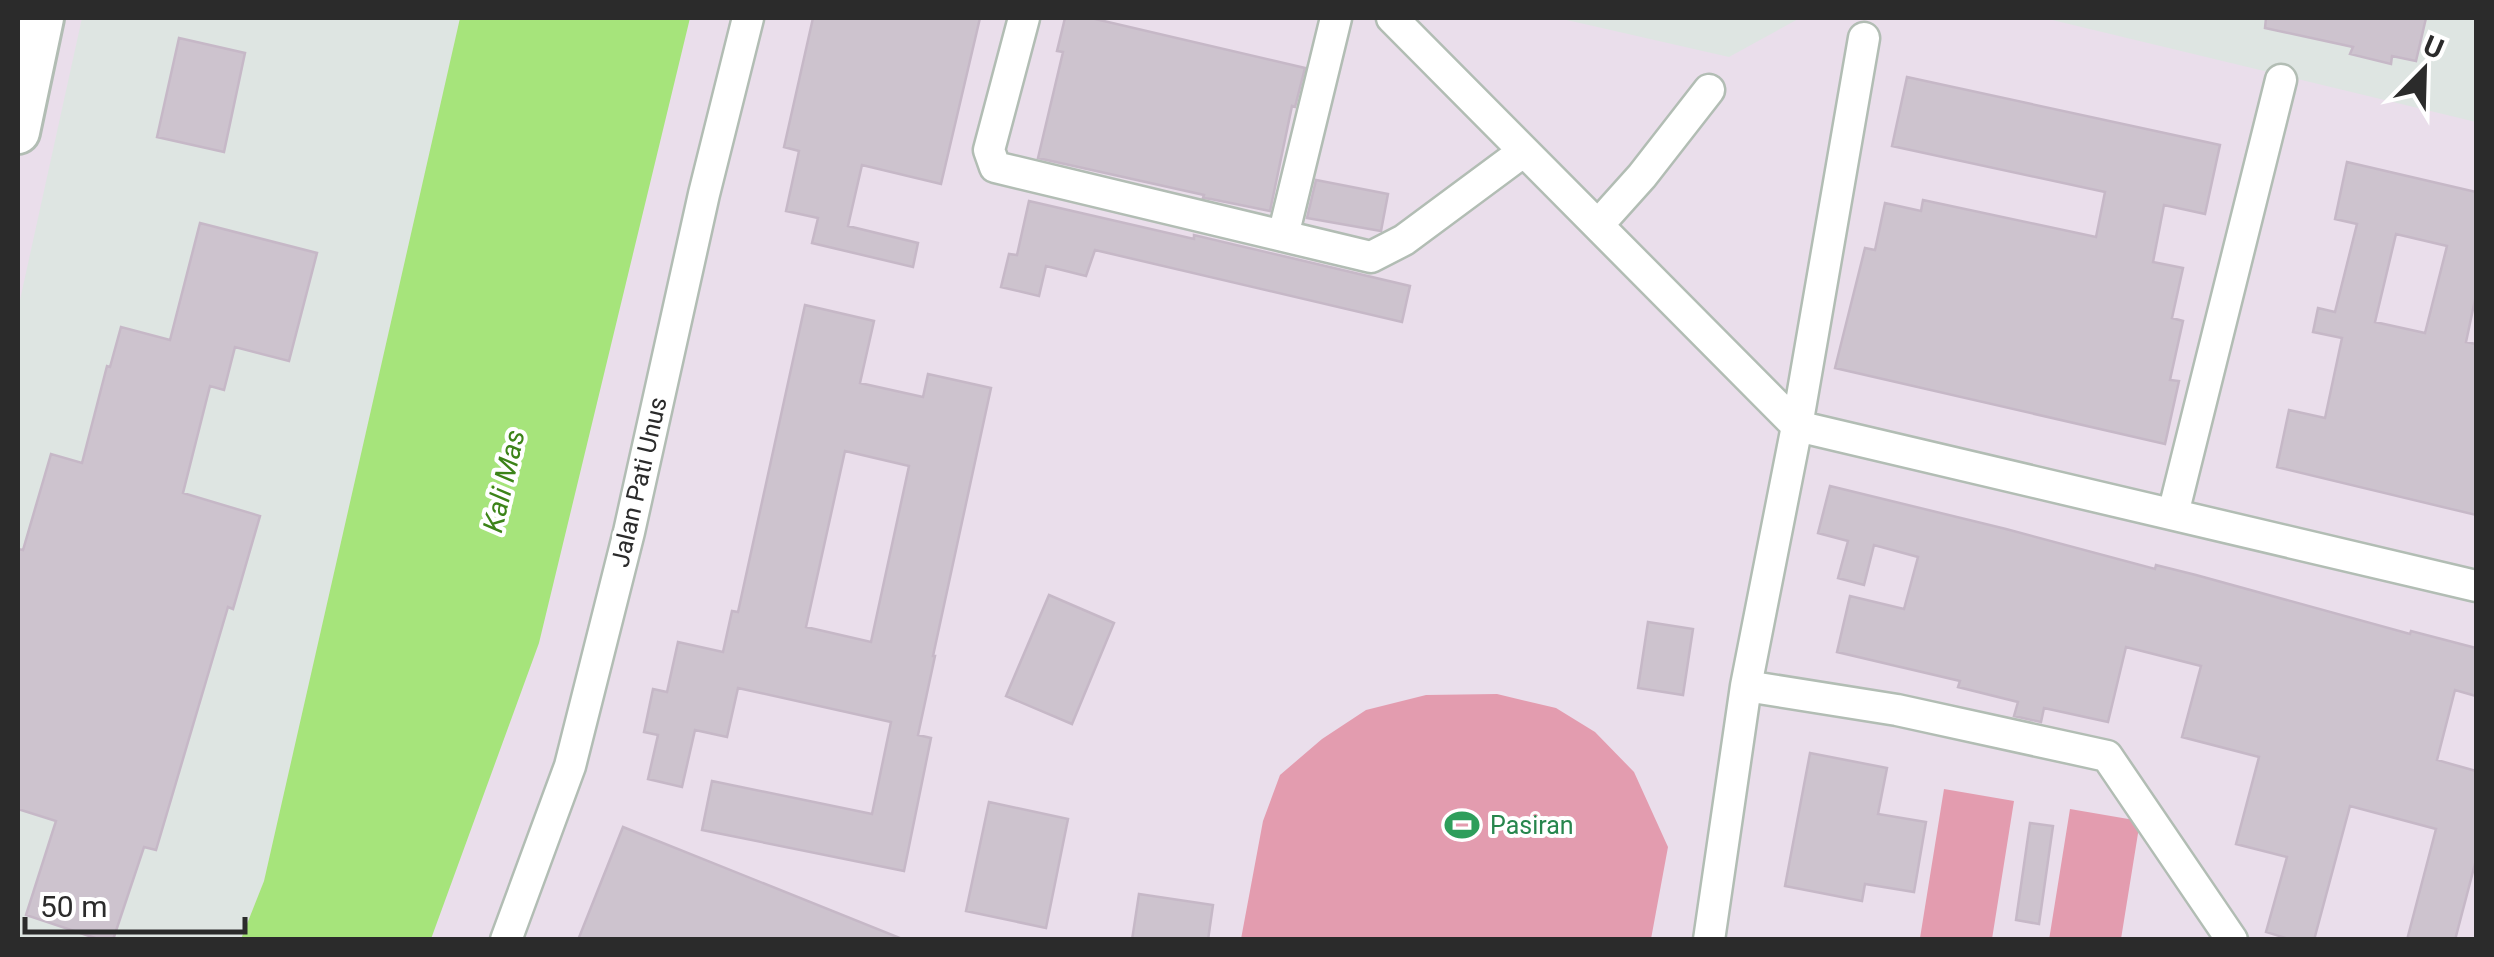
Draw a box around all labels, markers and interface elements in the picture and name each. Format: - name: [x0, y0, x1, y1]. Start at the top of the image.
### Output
- north arrow: [2374, 20, 2474, 120]
- text: U: [2419, 29, 2449, 66]
- street label: Jalan Pati Unus: [605, 394, 673, 570]
- water label: Kali Mas: [476, 426, 532, 536]
- sports icon: Pasiran: [1443, 806, 1481, 844]
- place label: Pasiran: [1490, 811, 1574, 840]
- scale bar: [25, 872, 245, 934]
- text: 50 m: [40, 889, 107, 924]

